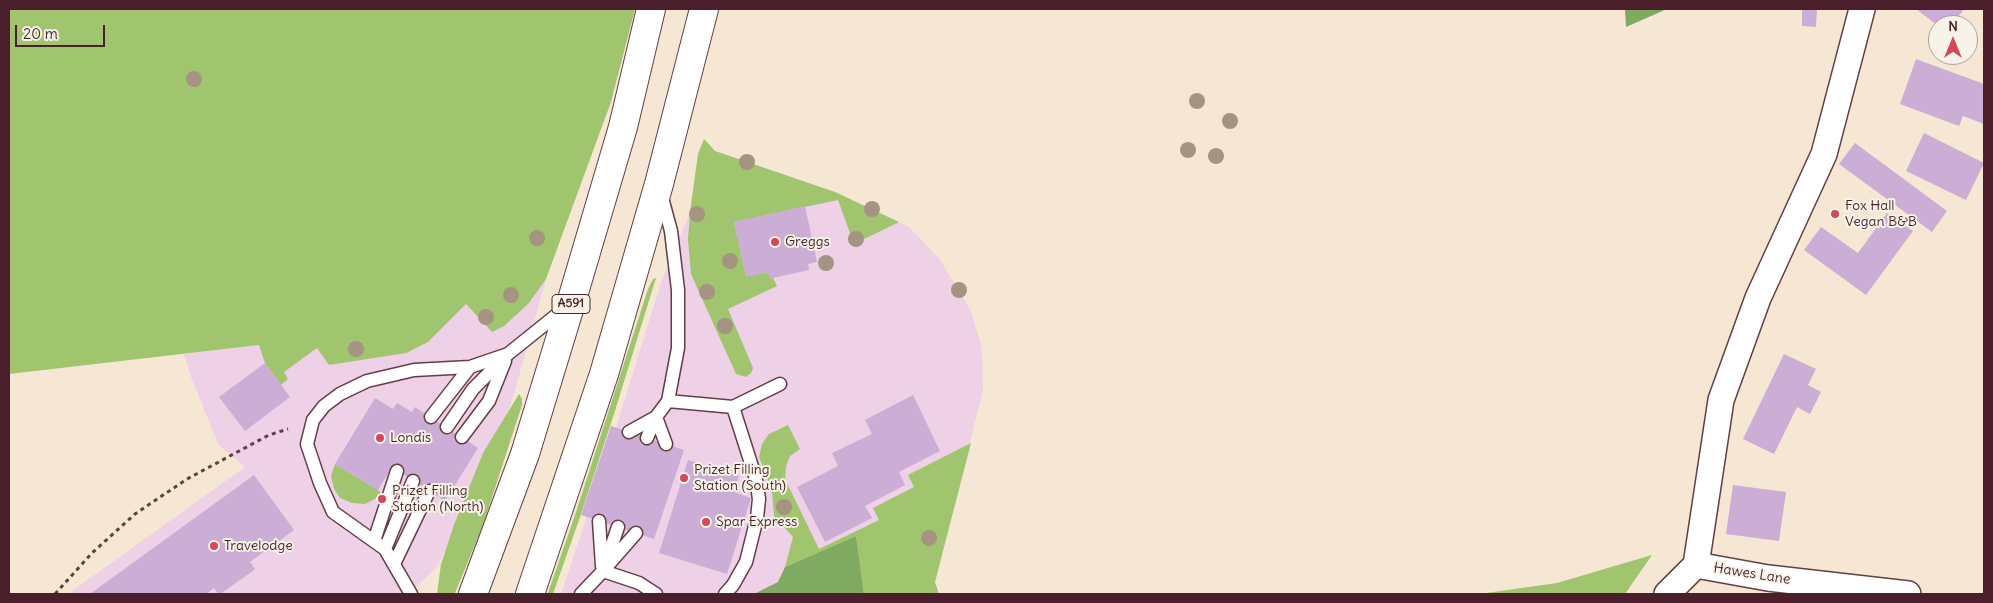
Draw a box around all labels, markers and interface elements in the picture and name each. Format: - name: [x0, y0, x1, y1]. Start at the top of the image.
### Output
- scale bar: [18, 15, 108, 47]
- north arrow: [1928, 15, 1978, 65]
- text: N: [1948, 17, 1958, 35]
- text: 20 m: [23, 24, 58, 43]
- place label: Fox Hall Vegan B&B: [1845, 198, 1917, 230]
- marker: Fox Hall Vegan B&B: [1829, 208, 1841, 220]
- place label: Greggs: [785, 234, 830, 250]
- marker: Greggs: [769, 236, 781, 248]
- road number: A591: [552, 294, 590, 314]
- place label: Londis: [390, 430, 431, 446]
- marker: Londis: [374, 432, 386, 444]
- place label: Prizet Filling Station (South): [694, 462, 786, 494]
- marker: Prizet Filling Station (South): [678, 472, 690, 484]
- place label: Prizet Filling Station (North): [392, 483, 483, 516]
- marker: Prizet Filling Station (North): [376, 493, 388, 505]
- place label: Spar Express: [716, 514, 797, 530]
- marker: Spar Express: [700, 516, 712, 528]
- place label: Travelodge: [224, 538, 293, 554]
- marker: Travelodge: [208, 540, 220, 552]
- street label: Hawes Lane: [1712, 560, 1792, 588]

